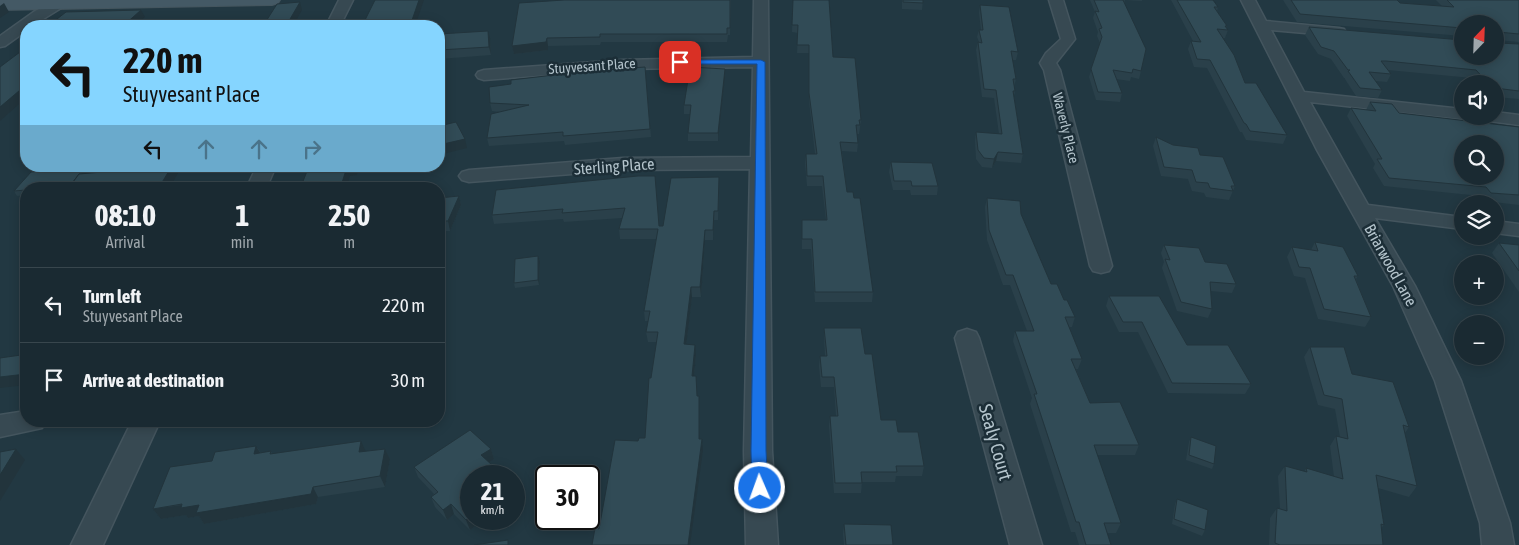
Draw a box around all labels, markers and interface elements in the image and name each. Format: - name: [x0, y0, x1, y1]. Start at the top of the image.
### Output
- north arrow: [1454, 15, 1504, 65]
- map controls: [1454, 15, 1504, 365]
- icon: left: [40, 40, 105, 105]
- text: 220 m: [123, 40, 202, 80]
- pin: [659, 41, 701, 83]
- icon: arrive: [666, 48, 694, 76]
- street label: Stuyvesant Place: [548, 55, 636, 77]
- button: sound: [1454, 75, 1504, 125]
- text: Stuyvesant Place: [123, 81, 260, 107]
- street label: Waverly Place: [1050, 91, 1082, 165]
- icon: left: [139, 135, 167, 163]
- icon: ahead: [192, 135, 220, 163]
- icon: ahead: [245, 135, 273, 163]
- icon: right: [298, 135, 326, 163]
- button: search: [1454, 135, 1504, 185]
- street label: Sterling Place: [573, 154, 655, 179]
- button: layers: [1454, 195, 1504, 245]
- text: 08:10: [94, 198, 156, 232]
- text: 1: [235, 198, 249, 232]
- text: 250: [328, 198, 370, 232]
- street label: Briarwood Lane: [1361, 221, 1421, 309]
- text: Arrival: [106, 233, 145, 251]
- text: min: [231, 233, 254, 251]
- text: m: [344, 233, 355, 251]
- button: +: [1454, 255, 1504, 305]
- text: Turn left: [83, 285, 141, 307]
- icon: left: [40, 291, 68, 319]
- text: 220 m: [382, 294, 425, 316]
- text: Stuyvesant Place: [83, 307, 183, 325]
- button: −: [1454, 315, 1504, 365]
- icon: arrive: [40, 366, 68, 394]
- text: Arrive at destination: [83, 369, 224, 391]
- text: 30 m: [391, 369, 425, 391]
- street label: Sealy Court: [975, 401, 1017, 483]
- position arrow: [733, 461, 785, 513]
- speed limit sign: 30: [535, 465, 600, 530]
- text: 21: [481, 477, 504, 505]
- text: km/h: [481, 503, 504, 517]

